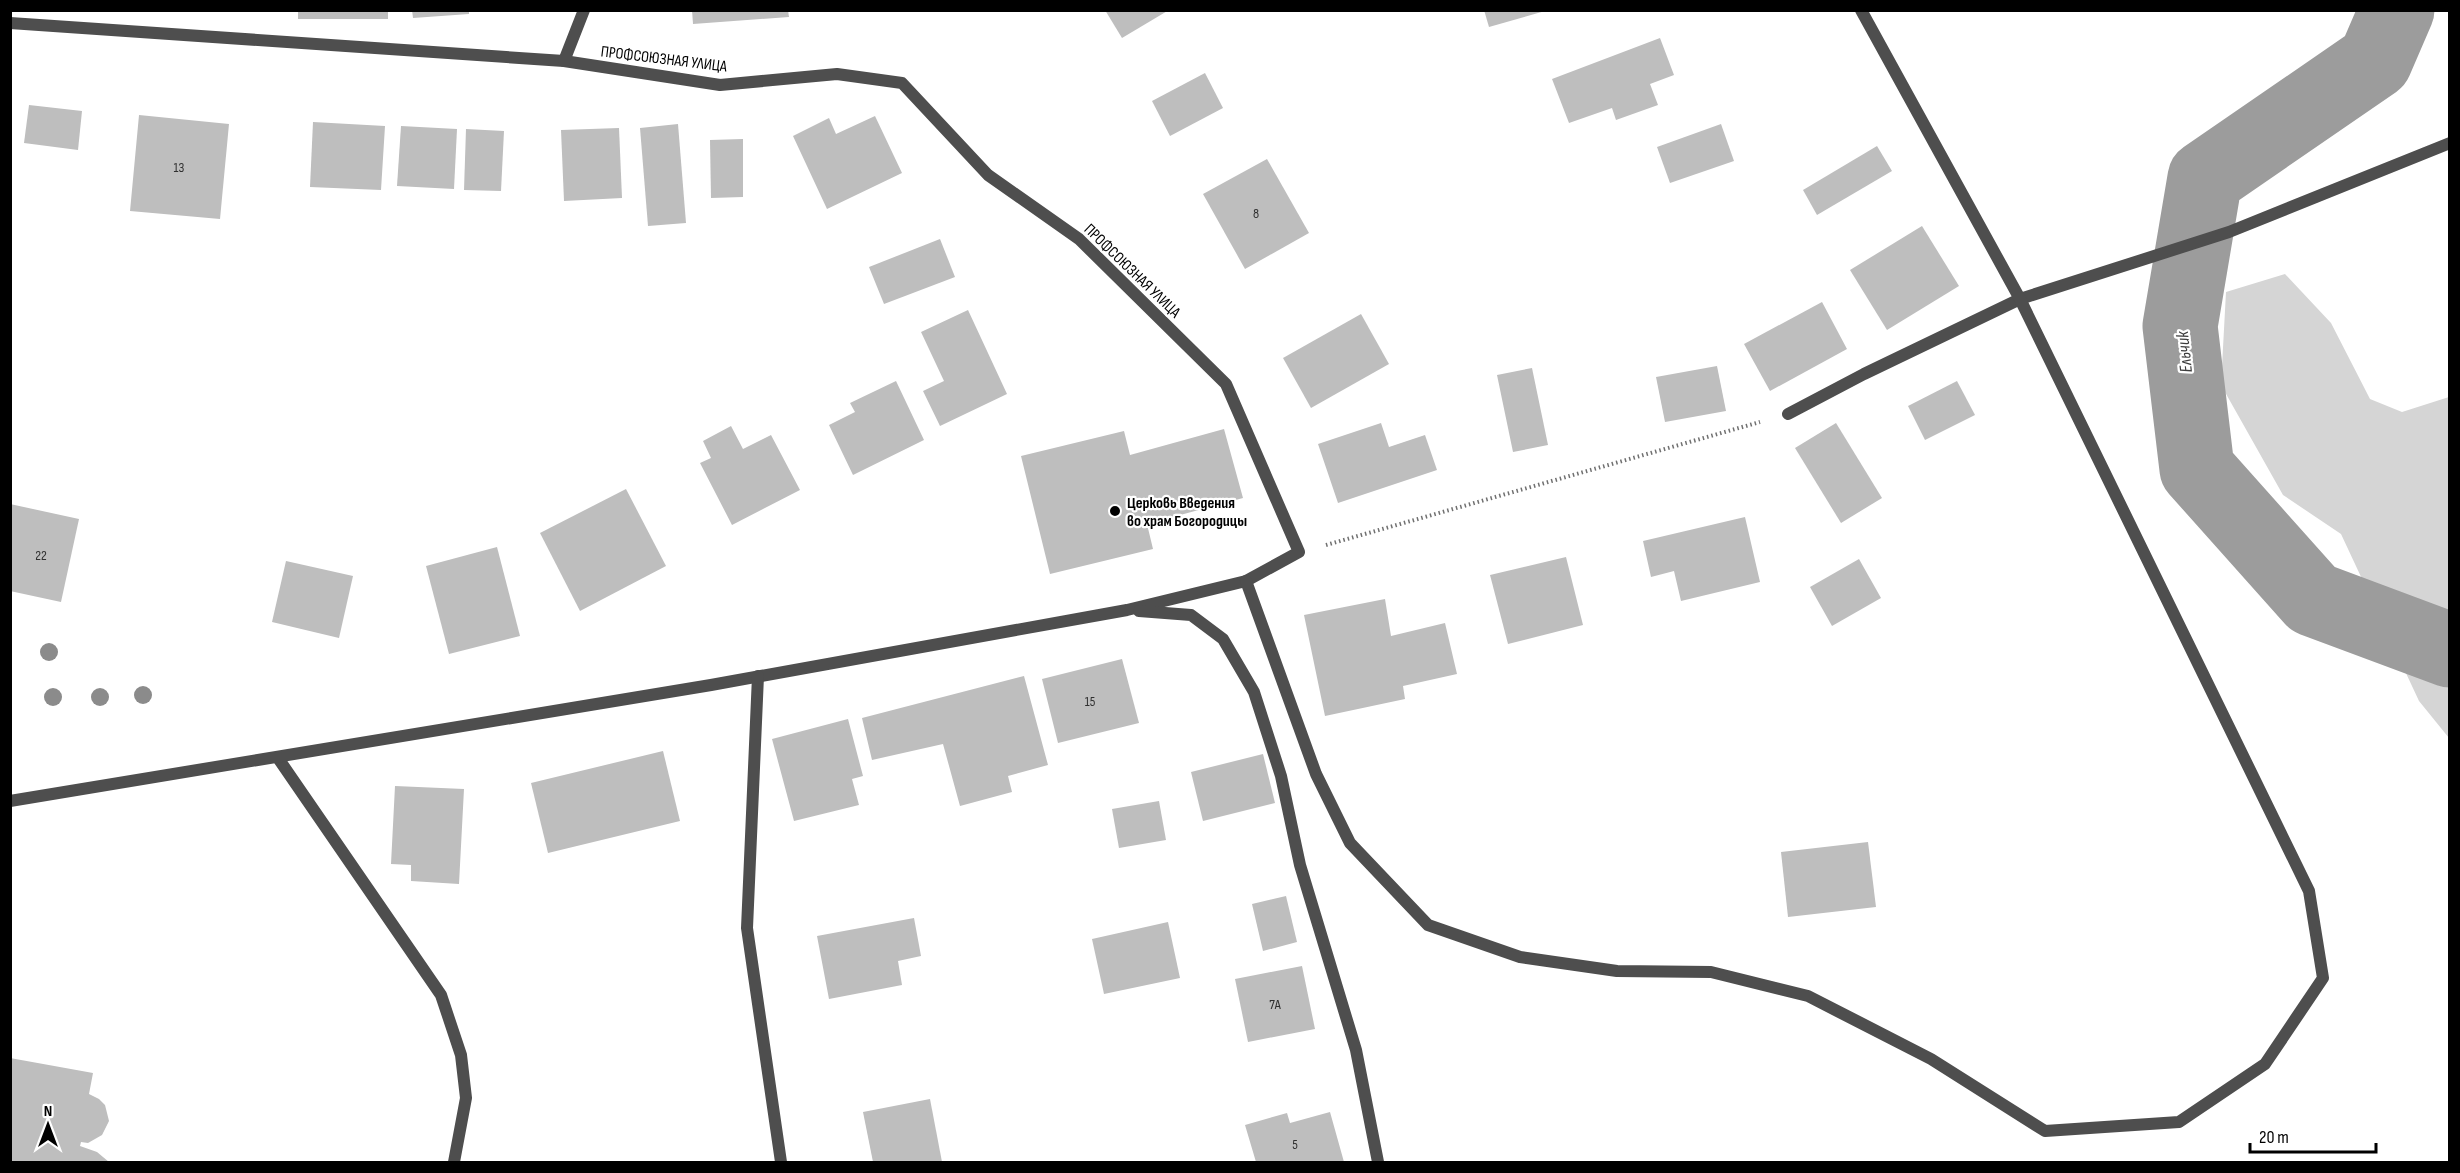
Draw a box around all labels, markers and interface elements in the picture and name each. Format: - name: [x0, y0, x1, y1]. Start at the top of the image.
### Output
- street label: ПРОФСОЮЗНАЯ УЛИЦА: [600, 42, 728, 77]
- house number: 13: [174, 159, 185, 176]
- house number: 8: [1253, 205, 1259, 222]
- street label: ПРОФСОЮЗНАЯ УЛИЦА: [1080, 220, 1184, 322]
- water label: Ельчик: [2172, 329, 2197, 374]
- place label: Церковь Введения во храм Богородицы: [1127, 494, 1247, 531]
- marker: Церковь Введения во храм Богородицы: [1108, 504, 1122, 518]
- house number: 22: [35, 547, 47, 564]
- house number: 15: [1085, 693, 1096, 710]
- house number: 7А: [1269, 996, 1282, 1013]
- north arrow: [18, 1095, 78, 1155]
- text: N: [44, 1102, 52, 1121]
- scale bar: [2250, 1116, 2376, 1154]
- text: 20 m: [2259, 1127, 2289, 1148]
- house number: 5: [1292, 1136, 1298, 1153]

